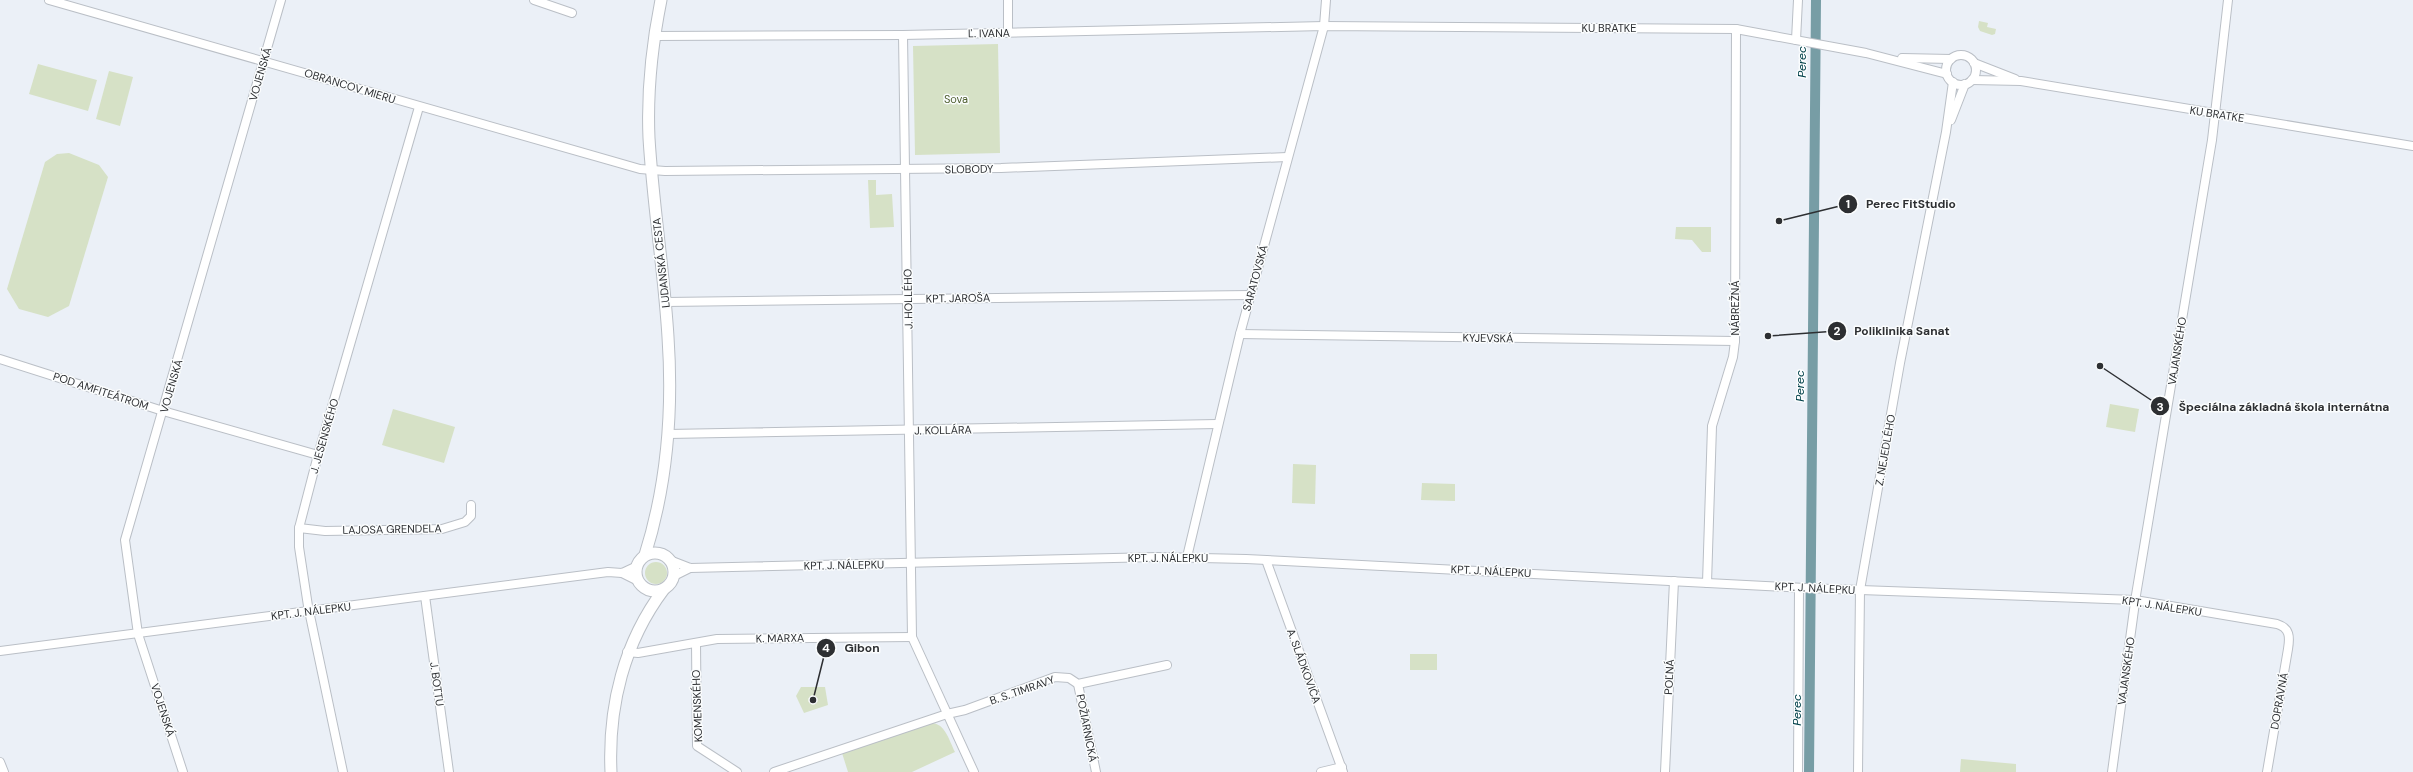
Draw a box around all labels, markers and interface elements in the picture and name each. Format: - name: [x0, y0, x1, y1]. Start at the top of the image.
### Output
- street label: KU BRATKE: [1582, 21, 1636, 35]
- street label: Ľ. IVANA: [968, 26, 1010, 40]
- street label: VOJENSKÁ: [246, 46, 274, 102]
- water label: Perec: [1794, 46, 1810, 78]
- street label: OBRANCOV MIERU: [303, 65, 397, 107]
- park label: Sova: [944, 92, 968, 106]
- street label: KU BRATKE: [2189, 103, 2245, 125]
- street label: SLOBODY: [945, 162, 994, 176]
- callout: Perec FitStudio: [1838, 192, 1964, 216]
- text: 1: [1846, 196, 1850, 212]
- text: Perec FitStudio: [1866, 196, 1956, 212]
- street label: LUDANSKÁ CESTA: [649, 217, 673, 309]
- street label: SARATOVSKÁ: [1239, 243, 1271, 313]
- street label: J. HOLLÉHO: [900, 269, 916, 329]
- street label: NÁBREŽNÁ: [1728, 280, 1742, 336]
- street label: KPT. JAROŠA: [926, 290, 990, 306]
- street label: VAJANSKÉHO: [2165, 316, 2189, 386]
- callout: Poliklinika Sanat: [1827, 319, 1958, 343]
- text: 2: [1834, 323, 1841, 339]
- text: Poliklinika Sanat: [1854, 323, 1950, 339]
- street label: KYJEVSKÁ: [1462, 331, 1514, 345]
- street label: VOJENSKÁ: [157, 358, 185, 414]
- street label: POD AMFITEÁTROM: [51, 369, 151, 413]
- water label: Perec: [1792, 370, 1808, 402]
- callout: Špeciálna základná škola internátna: [2150, 394, 2397, 418]
- street label: J. JESENSKÉHO: [307, 397, 341, 475]
- text: 3: [2156, 399, 2164, 415]
- text: Špeciálna základná škola internátna: [2179, 399, 2389, 415]
- street label: Z. NEJEDLÉHO: [1872, 413, 1898, 487]
- street label: J. KOLLÁRA: [914, 422, 972, 438]
- street label: LAJOSA GRENDELA: [342, 521, 442, 537]
- street label: KPT. J. NÁLEPKU: [1128, 551, 1208, 565]
- street label: KPT. J. NÁLEPKU: [804, 557, 884, 573]
- street label: KPT. J. NÁLEPKU: [1450, 562, 1532, 580]
- street label: KPT. J. NÁLEPKU: [1774, 579, 1856, 597]
- street label: KPT. J. NÁLEPKU: [2121, 593, 2203, 619]
- street label: KPT. J. NÁLEPKU: [270, 599, 352, 623]
- street label: A. SLÁDKOVIČA: [1284, 627, 1324, 705]
- street label: K. MARXA: [756, 631, 804, 645]
- callout: Gibon: [816, 636, 887, 660]
- street label: VAJANSKÉHO: [2114, 636, 2138, 706]
- text: 4: [822, 640, 830, 656]
- text: Gibon: [844, 640, 880, 656]
- street label: POĽNÁ: [1661, 659, 1677, 695]
- street label: J. BOTTU: [427, 661, 447, 707]
- street label: KOMENSKÉHO: [689, 669, 705, 743]
- street label: DOPRAVNÁ: [2267, 671, 2291, 731]
- street label: B. S. TIMRAVY: [988, 672, 1057, 708]
- street label: VOJENSKÁ: [148, 682, 178, 738]
- street label: POŽIARNICKÁ: [1074, 693, 1100, 763]
- water label: Perec: [1789, 694, 1805, 726]

